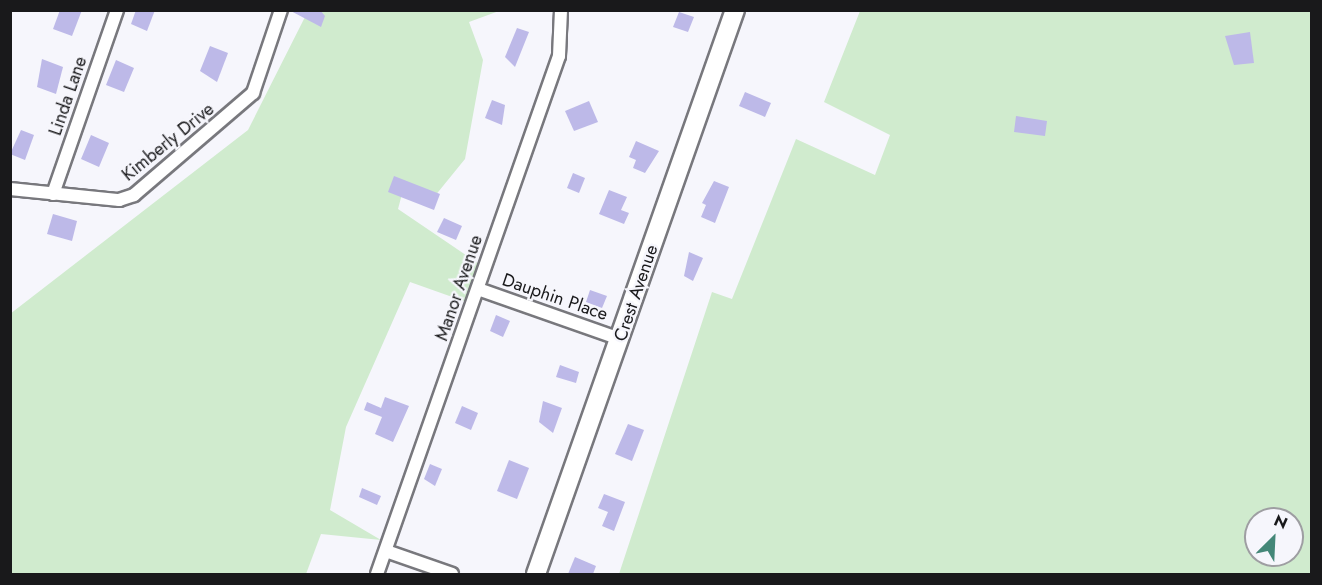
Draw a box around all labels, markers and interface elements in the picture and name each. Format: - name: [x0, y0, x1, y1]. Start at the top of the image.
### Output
- street label: Linda Lane: [44, 54, 92, 138]
- street label: Kimberly Drive: [118, 98, 218, 186]
- street label: Manor Avenue: [431, 232, 487, 344]
- street label: Crest Avenue: [609, 242, 663, 344]
- street label: Dauphin Place: [499, 269, 611, 325]
- north arrow: [1244, 507, 1304, 567]
- text: N: [1270, 509, 1291, 535]

